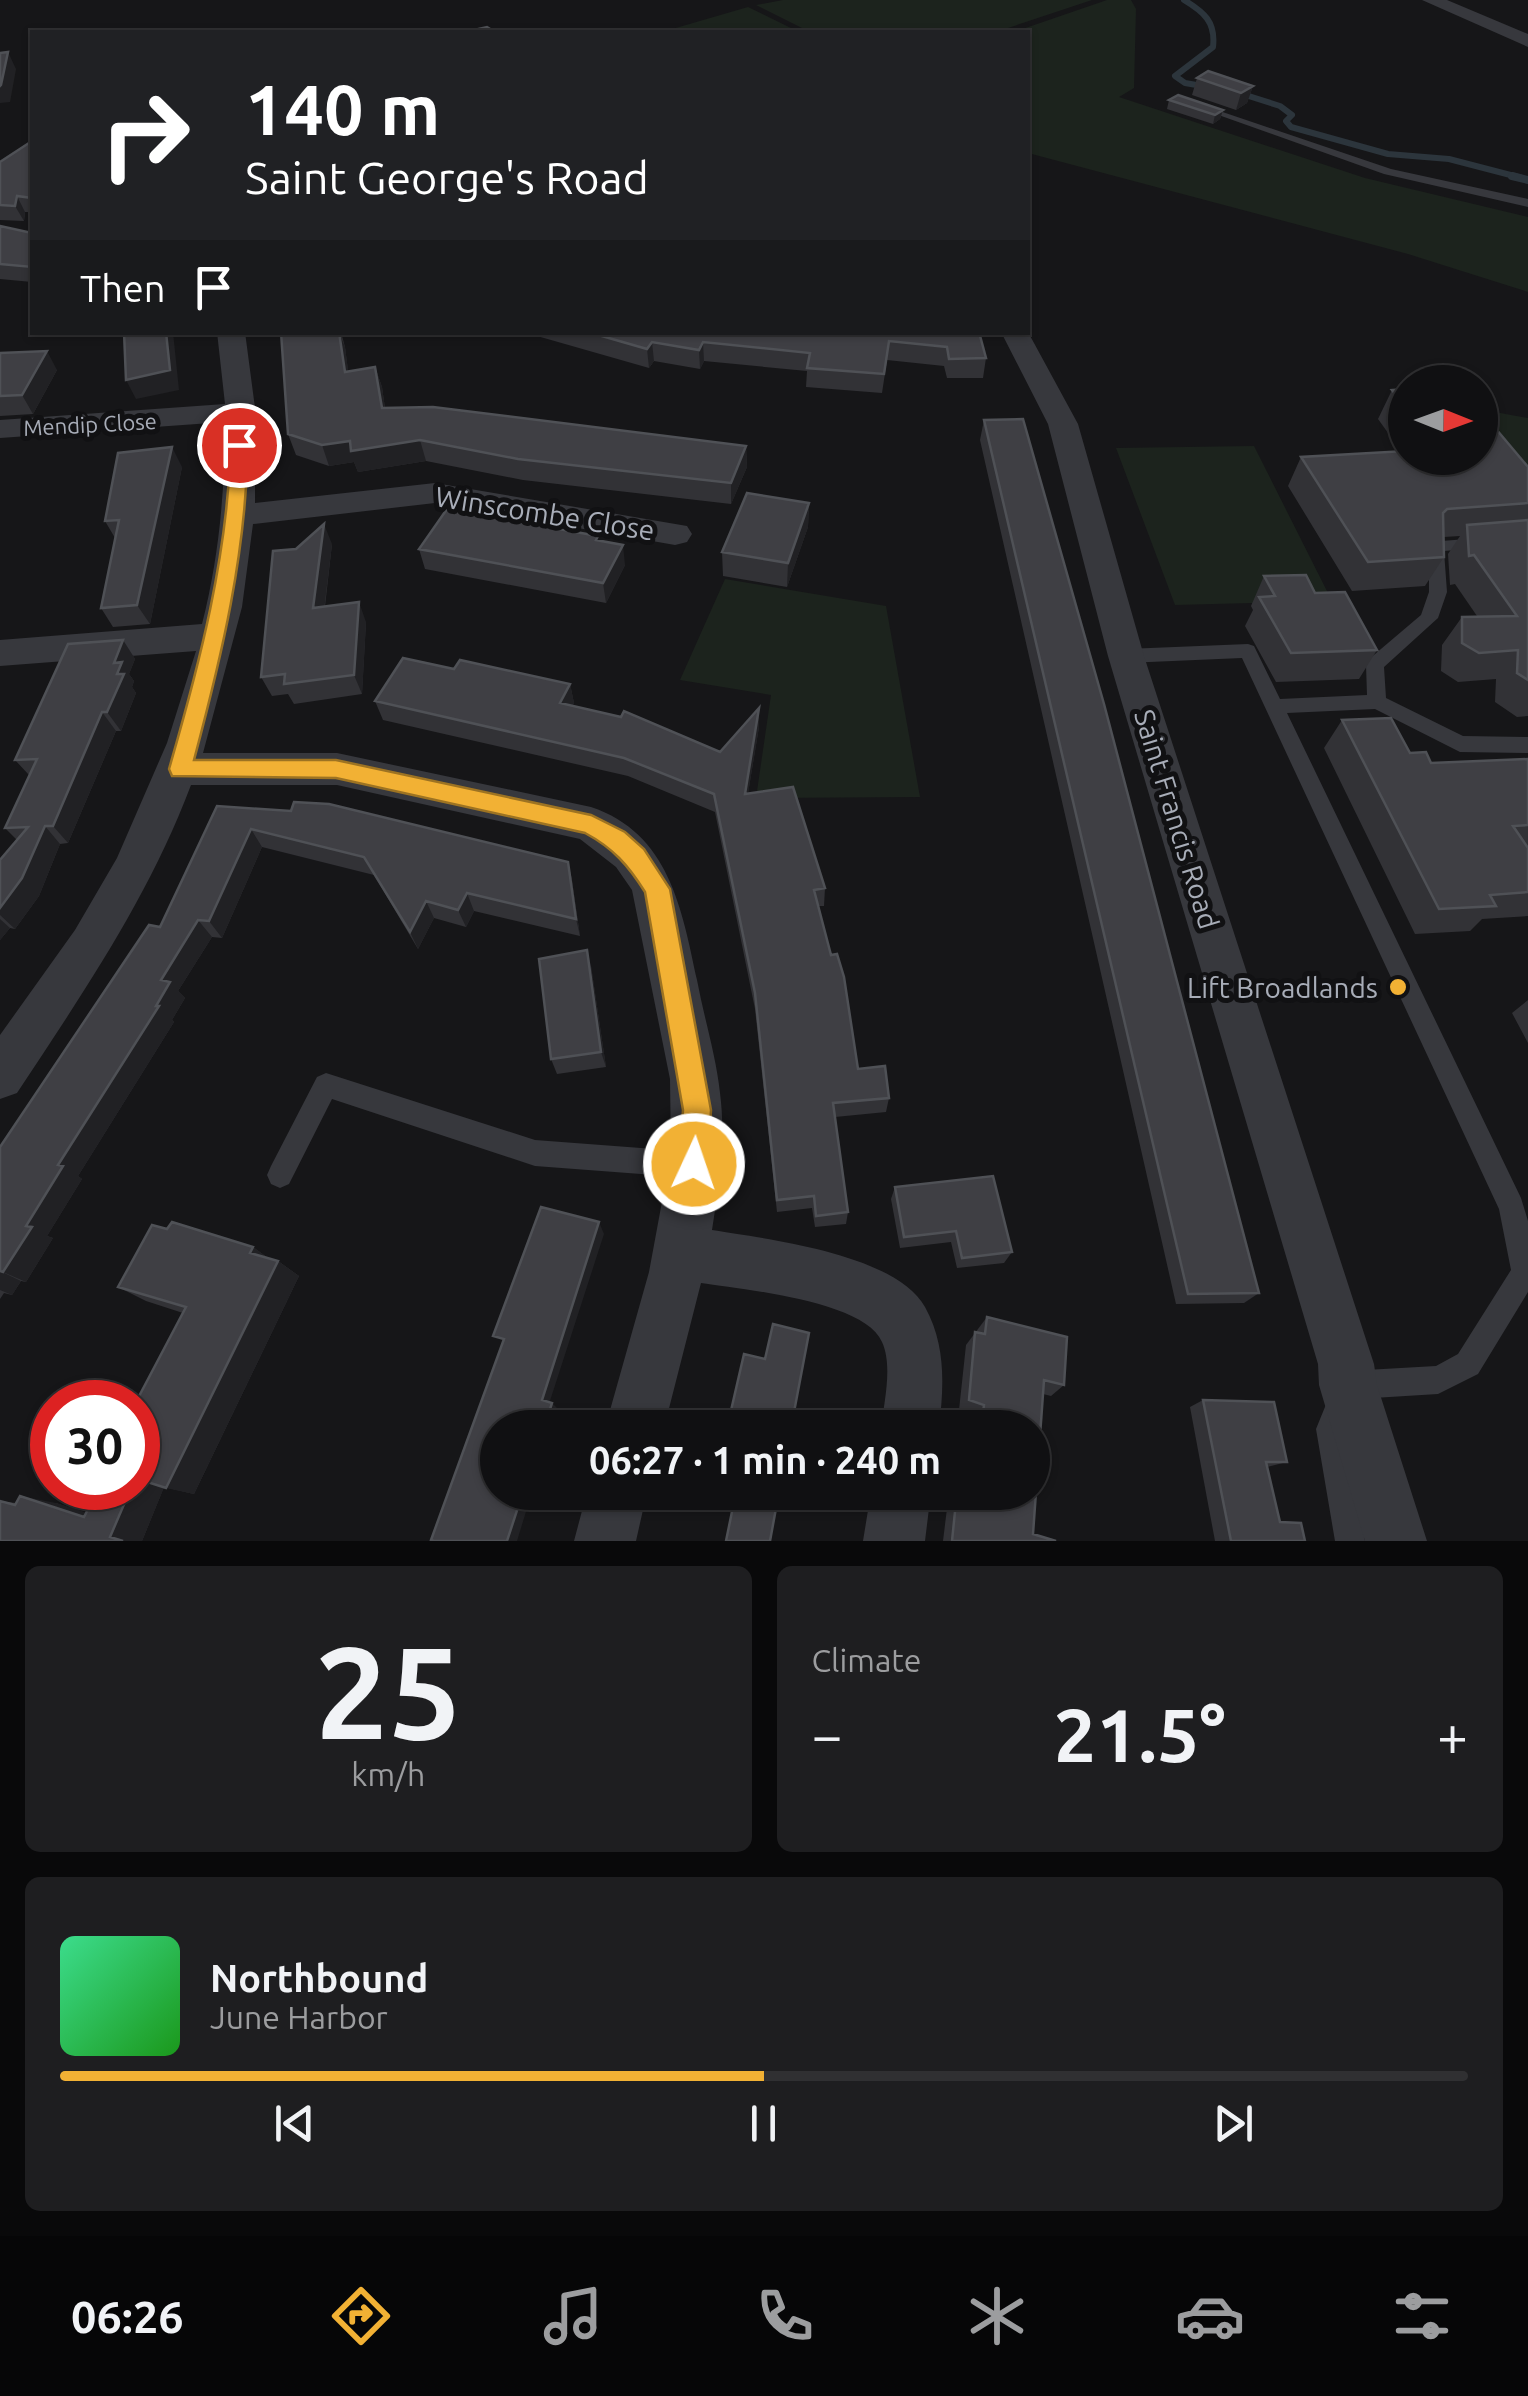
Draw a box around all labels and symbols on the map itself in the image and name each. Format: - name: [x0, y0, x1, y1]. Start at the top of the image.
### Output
- north arrow: [1388, 365, 1498, 475]
- pin: [197, 403, 282, 488]
- street label: Mendip Close: [23, 408, 157, 440]
- street label: Winscombe Close: [433, 480, 657, 546]
- street label: Saint Francis Road: [1129, 706, 1225, 932]
- place label: Lift Broadlands: [1187, 972, 1378, 1003]
- marker: Lift Broadlands: [1387, 976, 1409, 998]
- position arrow: [642, 1112, 746, 1216]
- speed limit sign: 30: [30, 1380, 160, 1510]

